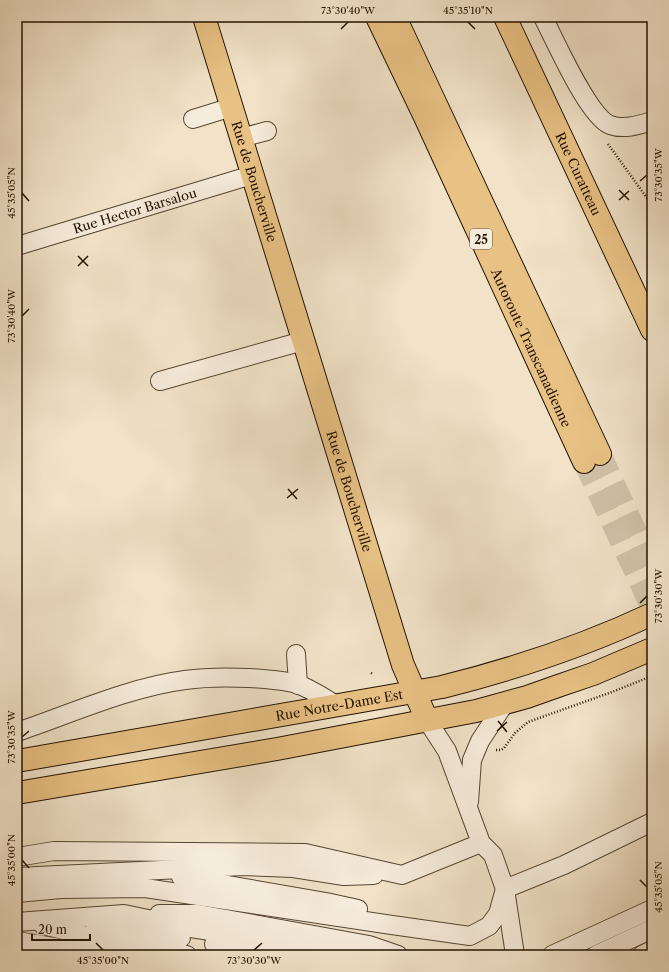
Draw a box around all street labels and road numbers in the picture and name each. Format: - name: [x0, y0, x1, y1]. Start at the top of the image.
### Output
- street label: Rue de Boucherville: [228, 119, 281, 244]
- street label: Rue Curatteau: [552, 129, 605, 218]
- street label: Rue Hector Barsalou: [71, 184, 199, 237]
- road number: 25: [470, 229, 492, 249]
- street label: Autoroute Transcanadienne: [487, 265, 575, 430]
- street label: Rue de Boucherville: [323, 429, 376, 554]
- street label: Rue Notre-Dame Est: [274, 686, 405, 724]

